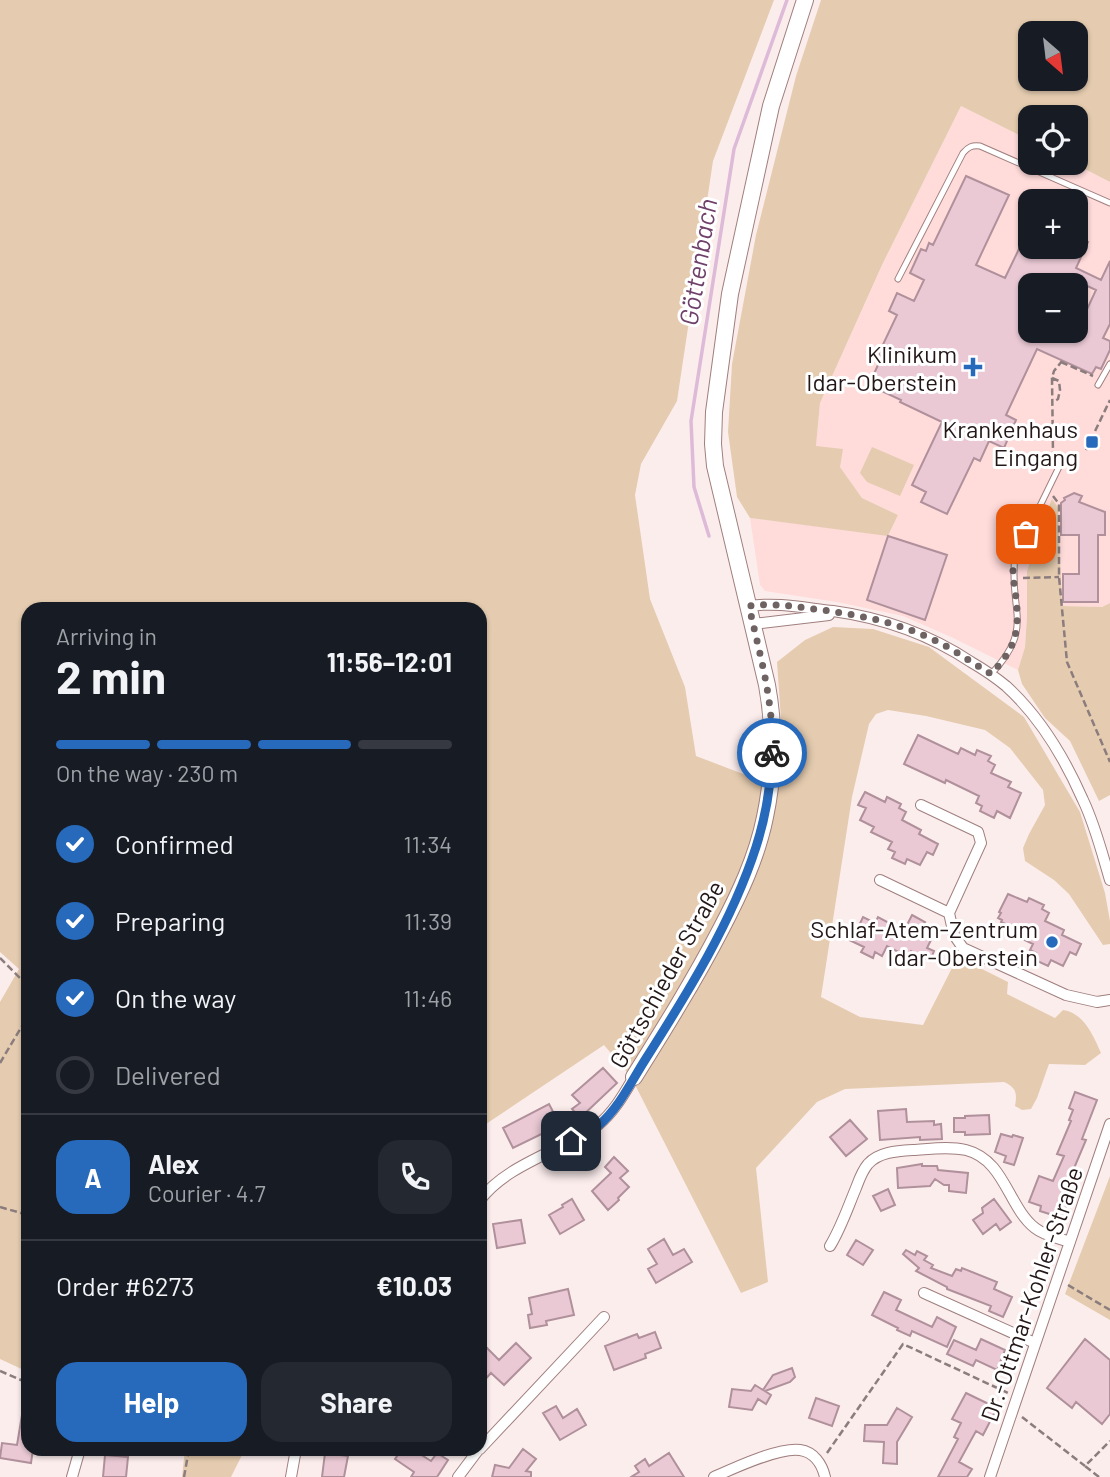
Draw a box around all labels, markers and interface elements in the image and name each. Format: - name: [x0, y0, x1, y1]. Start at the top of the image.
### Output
- north arrow: [1018, 21, 1088, 91]
- map controls: [1018, 21, 1088, 343]
- button: locate: [1018, 105, 1088, 175]
- button: +: [1018, 189, 1088, 259]
- water label: Göttenbach: [672, 196, 722, 328]
- button: −: [1018, 273, 1088, 343]
- place label: Klinikum Idar-Oberstein: [806, 339, 957, 396]
- marker: Klinikum Idar-Oberstein: [963, 357, 983, 377]
- place label: Krankenhaus Eingang: [943, 414, 1078, 471]
- marker: Krankenhaus Eingang: [1084, 434, 1100, 450]
- pin: [996, 504, 1056, 564]
- icon: bag: [1007, 515, 1045, 553]
- text: Arriving in: [56, 622, 157, 650]
- text: 11:56–12:01: [327, 646, 452, 677]
- text: 2 min: [56, 648, 166, 703]
- courier: [737, 718, 807, 788]
- icon: bike: [753, 734, 791, 772]
- text: On the way · 230 m: [56, 759, 238, 787]
- icon: check: [56, 825, 94, 863]
- text: Confirmed: [115, 828, 234, 859]
- text: 11:34: [404, 830, 452, 858]
- street label: Göttschieder Straße: [602, 875, 730, 1073]
- icon: check: [56, 902, 94, 940]
- text: Preparing: [115, 905, 225, 936]
- text: 11:39: [404, 907, 452, 935]
- place label: Schlaf-Atem-Zentrum Idar-Oberstein: [810, 914, 1038, 971]
- marker: Schlaf-Atem-Zentrum Idar-Oberstein: [1044, 934, 1060, 950]
- icon: check: [56, 979, 94, 1017]
- text: On the way: [115, 982, 236, 1013]
- text: 11:46: [404, 984, 452, 1012]
- text: Delivered: [115, 1059, 221, 1090]
- pin: [541, 1111, 601, 1171]
- icon: home: [552, 1122, 590, 1160]
- button: phone: [378, 1140, 452, 1214]
- text: Alex: [148, 1148, 199, 1179]
- text: A: [84, 1162, 102, 1193]
- street label: Dr.-Ottmar-Kohler-Straße: [974, 1163, 1088, 1425]
- text: Courier · 4.7: [148, 1179, 266, 1207]
- text: Order #6273: [56, 1270, 194, 1301]
- text: €10.03: [376, 1270, 452, 1301]
- button: Help: [56, 1362, 247, 1442]
- button: Share: [261, 1362, 452, 1442]

